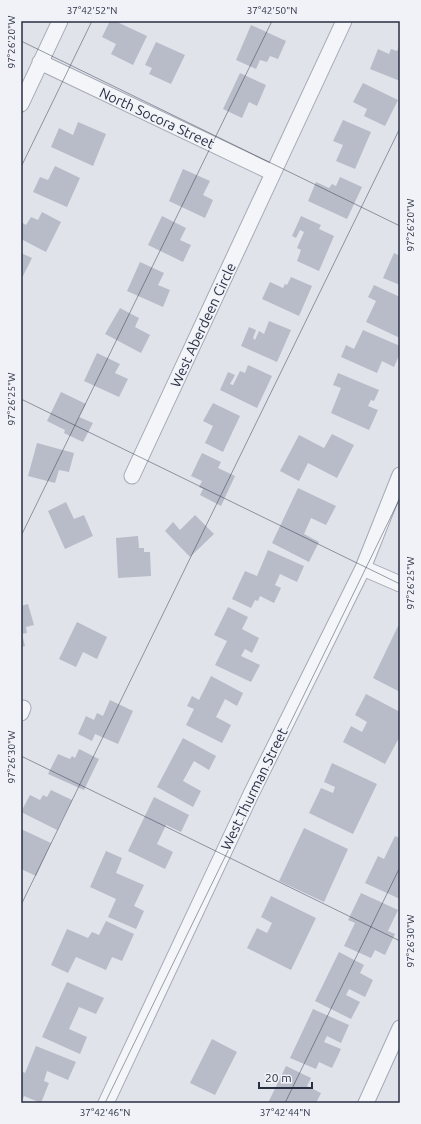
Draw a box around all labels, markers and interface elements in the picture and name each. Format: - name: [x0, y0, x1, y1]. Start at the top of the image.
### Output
- text: 37°42'52"N: [67, 5, 117, 16]
- text: 37°42'50"N: [247, 5, 297, 16]
- text: 97°26'20"W: [6, 16, 17, 68]
- street label: North Socora Street: [97, 84, 218, 152]
- text: 97°26'20"W: [405, 199, 416, 251]
- street label: West Aberdeen Circle: [167, 260, 239, 390]
- text: 97°26'25"W: [6, 373, 17, 425]
- text: 97°26'25"W: [405, 557, 416, 609]
- street label: West Thurman Street: [217, 725, 291, 853]
- text: 97°26'30"W: [6, 731, 17, 783]
- text: 97°26'30"W: [405, 915, 416, 967]
- scale bar: [259, 1064, 312, 1090]
- text: 20 m: [265, 1071, 292, 1084]
- text: 37°42'46"N: [80, 1107, 130, 1118]
- text: 37°42'44"N: [260, 1107, 310, 1118]

